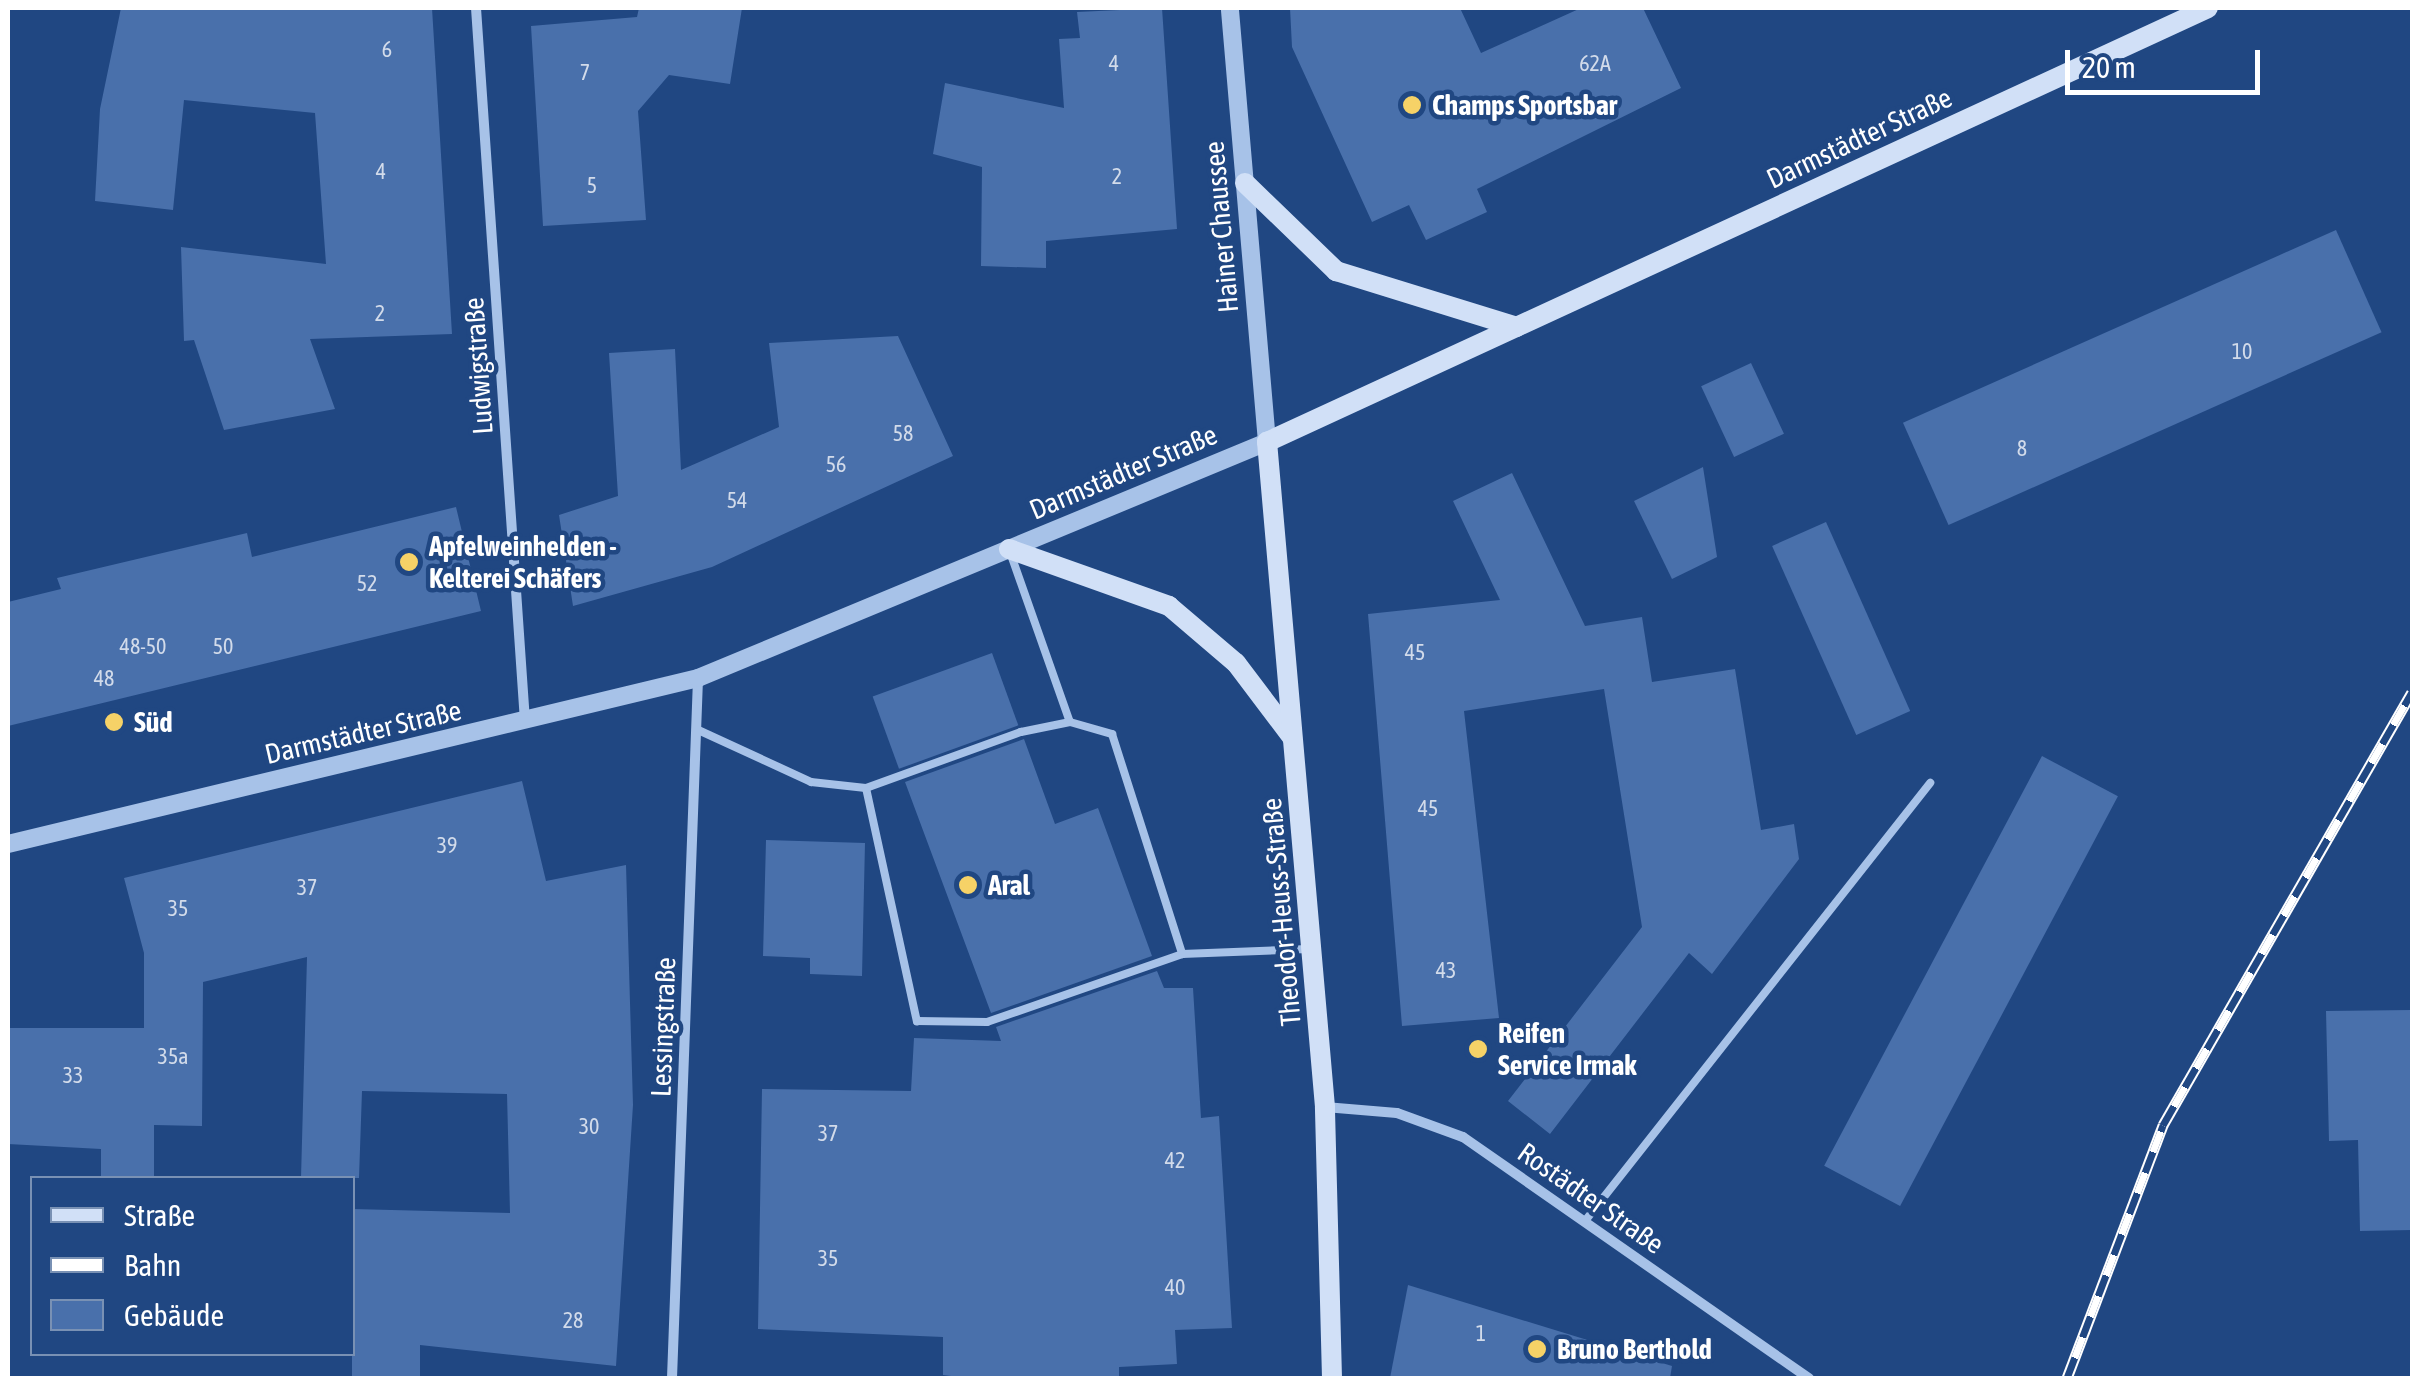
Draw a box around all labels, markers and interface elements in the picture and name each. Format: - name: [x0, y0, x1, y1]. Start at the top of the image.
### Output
- scale bar: [2070, 30, 2265, 92]
- house number: 6: [382, 37, 392, 63]
- text: 20 m: [2082, 50, 2136, 84]
- house number: 4: [1109, 51, 1119, 77]
- house number: 62A: [1579, 51, 1611, 77]
- house number: 7: [580, 60, 590, 86]
- street label: Darmstädter Straße: [1761, 80, 1957, 196]
- place label: Champs Sportsbar: [1432, 88, 1617, 122]
- marker: Champs Sportsbar: [1401, 94, 1423, 116]
- street label: Hainer Chaussee: [1197, 140, 1245, 314]
- house number: 4: [376, 159, 386, 185]
- house number: 2: [1112, 164, 1122, 190]
- house number: 5: [587, 173, 597, 199]
- street label: Ludwigstraße: [456, 296, 500, 436]
- house number: 2: [375, 301, 385, 327]
- house number: 10: [2232, 339, 2252, 365]
- street label: Darmstädter Straße: [1024, 417, 1222, 527]
- house number: 58: [893, 421, 913, 447]
- house number: 8: [2017, 436, 2027, 462]
- house number: 56: [826, 452, 846, 478]
- house number: 54: [727, 488, 747, 514]
- place label: Apfelweinhelden - Kelterei Schäfers: [429, 529, 617, 595]
- marker: Apfelweinhelden - Kelterei Schäfers: [398, 551, 420, 573]
- house number: 52: [357, 571, 377, 597]
- house number: 48-50: [120, 634, 166, 660]
- house number: 50: [213, 634, 233, 660]
- house number: 45: [1405, 640, 1425, 666]
- house number: 48: [94, 666, 114, 692]
- street label: Darmstädter Straße: [262, 693, 464, 771]
- place label: Süd: [134, 705, 173, 739]
- marker: Süd: [103, 711, 125, 733]
- house number: 45: [1418, 796, 1438, 822]
- street label: Theodor-Heuss-Straße: [1254, 797, 1308, 1027]
- house number: 39: [437, 833, 457, 859]
- place label: Aral: [988, 868, 1030, 902]
- marker: Aral: [957, 874, 979, 896]
- house number: 37: [297, 875, 317, 901]
- house number: 35: [168, 896, 188, 922]
- street label: Lessingstraße: [644, 956, 682, 1098]
- house number: 43: [1436, 958, 1456, 984]
- place label: Reifen Service Irmak: [1498, 1016, 1637, 1082]
- marker: Reifen Service Irmak: [1467, 1038, 1489, 1060]
- house number: 35a: [158, 1044, 188, 1070]
- house number: 33: [63, 1063, 83, 1089]
- house number: 30: [579, 1114, 599, 1140]
- house number: 37: [818, 1121, 838, 1147]
- street label: Rostädter Straße: [1512, 1135, 1670, 1261]
- house number: 42: [1165, 1148, 1185, 1174]
- legend: [30, 1176, 355, 1356]
- text: Straße: [124, 1198, 195, 1232]
- house number: 35: [818, 1246, 838, 1272]
- text: Bahn: [124, 1248, 181, 1282]
- house number: 40: [1165, 1275, 1185, 1301]
- text: Gebäude: [124, 1298, 224, 1332]
- house number: 28: [563, 1308, 583, 1334]
- house number: 1: [1476, 1321, 1486, 1347]
- place label: Bruno Berthold: [1557, 1332, 1712, 1366]
- marker: Bruno Berthold: [1526, 1338, 1548, 1360]

